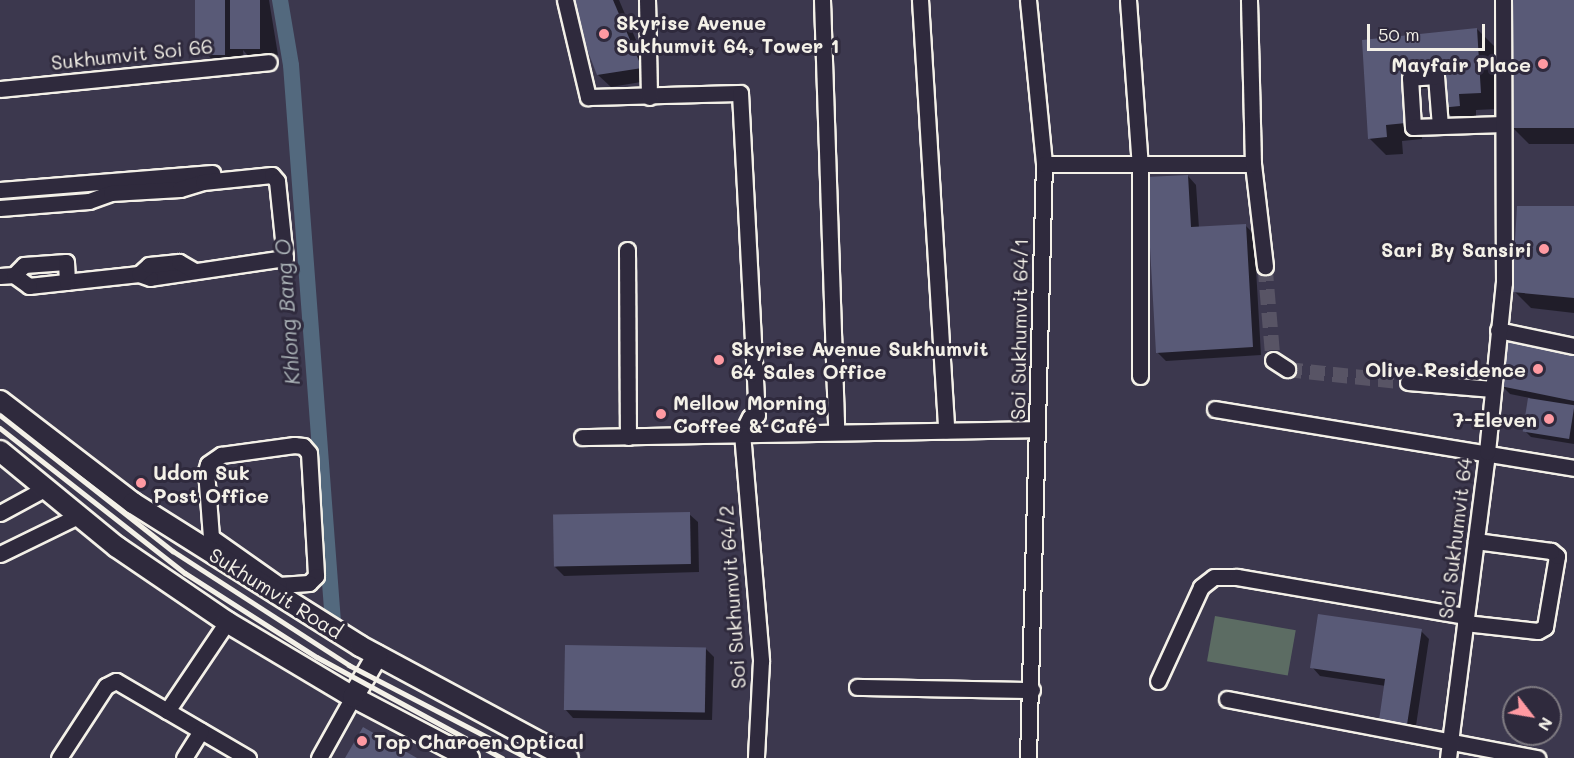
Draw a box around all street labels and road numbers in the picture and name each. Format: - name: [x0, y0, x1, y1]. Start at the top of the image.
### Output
- street label: Sukhumvit Soi 66: [50, 34, 214, 74]
- street label: Soi Sukhumvit 64/1: [1005, 238, 1033, 420]
- street label: Soi Sukhumvit 64: [1433, 456, 1477, 620]
- street label: Soi Sukhumvit 64/2: [714, 504, 750, 690]
- street label: Sukhumvit Road: [205, 542, 347, 644]

